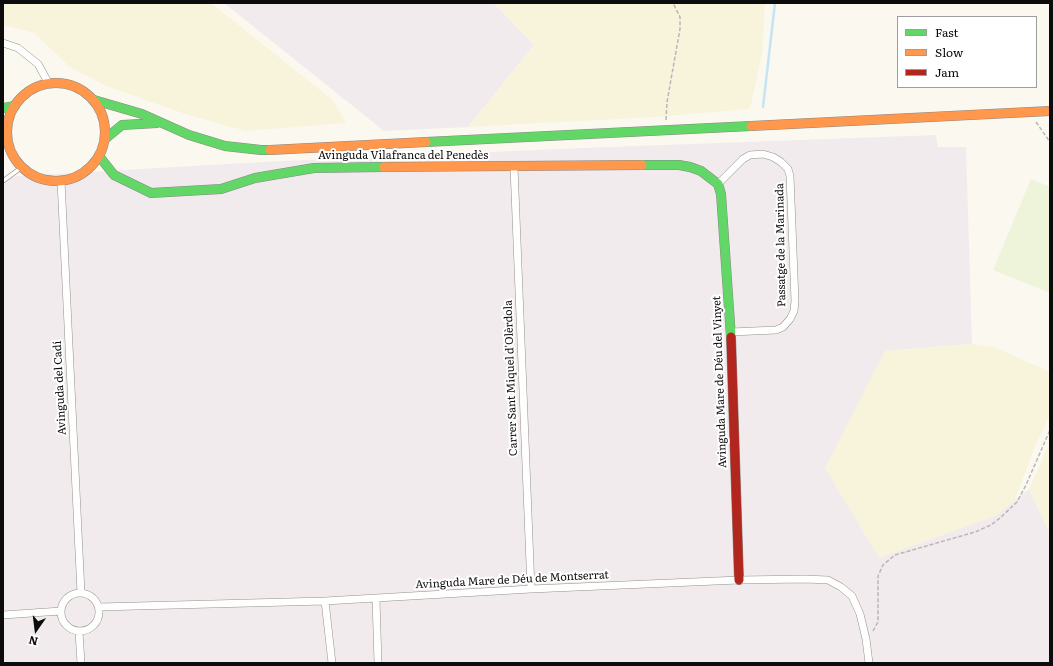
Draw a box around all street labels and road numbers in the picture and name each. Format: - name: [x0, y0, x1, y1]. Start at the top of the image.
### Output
- street label: Avinguda Vilafranca del Penedès: [318, 149, 488, 163]
- street label: Passatge de la Marinada: [773, 183, 789, 307]
- street label: Avinguda Mare de Déu del Vinyet: [710, 296, 730, 468]
- street label: Carrer Sant Miquel d'Olèrdola: [502, 300, 520, 456]
- street label: Avinguda del Cadí: [51, 341, 69, 435]
- street label: Avinguda Mare de Déu de Montserrat: [415, 568, 609, 592]

